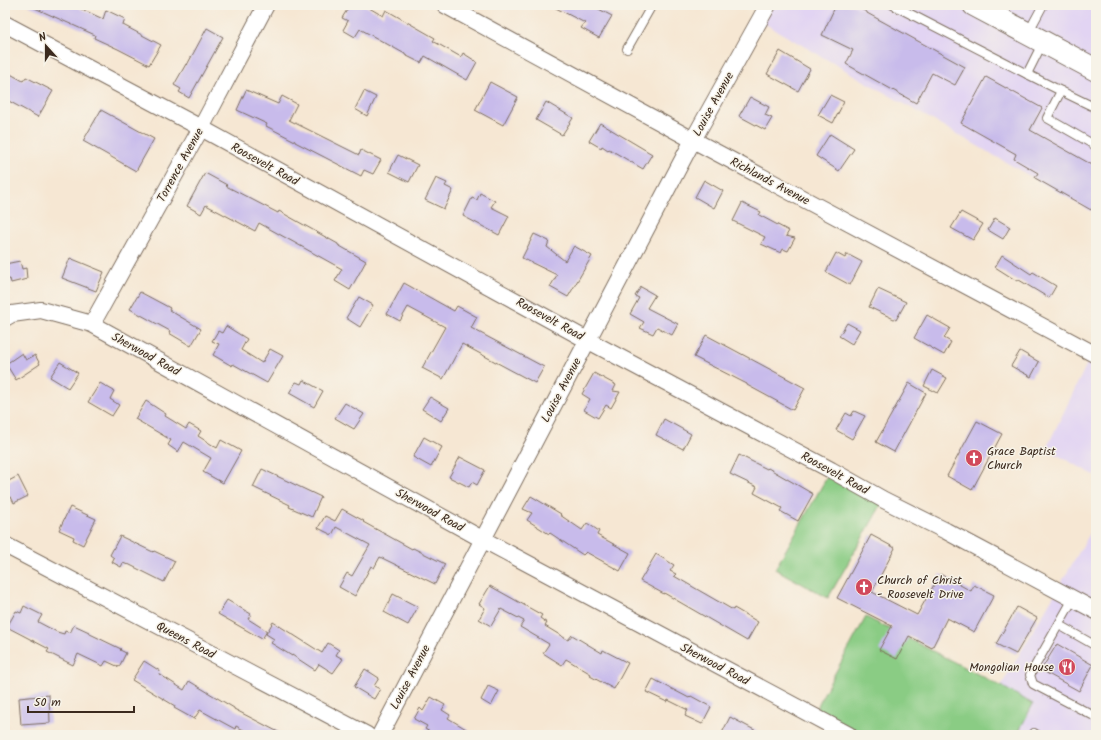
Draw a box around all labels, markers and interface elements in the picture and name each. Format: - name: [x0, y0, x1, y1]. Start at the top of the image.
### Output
- north arrow: [26, 26, 66, 66]
- text: N: [36, 28, 49, 47]
- street label: Louise Avenue: [688, 68, 739, 140]
- street label: Torrence Avenue: [152, 124, 209, 206]
- street label: Roosevelt Road: [227, 138, 303, 191]
- street label: Richlands Avenue: [727, 152, 814, 211]
- street label: Roosevelt Road: [512, 293, 588, 346]
- street label: Sherwood Road: [108, 328, 184, 382]
- street label: Louise Avenue: [536, 354, 587, 426]
- place label: Grace Baptist Church: [987, 442, 1056, 475]
- street label: Roosevelt Road: [797, 447, 873, 500]
- church icon: Grace Baptist Church: [964, 448, 984, 468]
- street label: Sherwood Road: [392, 484, 468, 538]
- place label: Church of Christ - Roosevelt Drive: [877, 571, 964, 604]
- church icon: Church of Christ - Roosevelt Drive: [854, 577, 874, 597]
- street label: Queens Road: [153, 617, 220, 664]
- street label: Sherwood Road: [677, 638, 754, 691]
- street label: Louise Avenue: [385, 641, 436, 713]
- restaurant icon: Mongolian House: [1057, 657, 1077, 677]
- place label: Mongolian House: [969, 658, 1055, 677]
- scale bar: [28, 688, 134, 714]
- text: 50 m: [34, 693, 61, 712]

